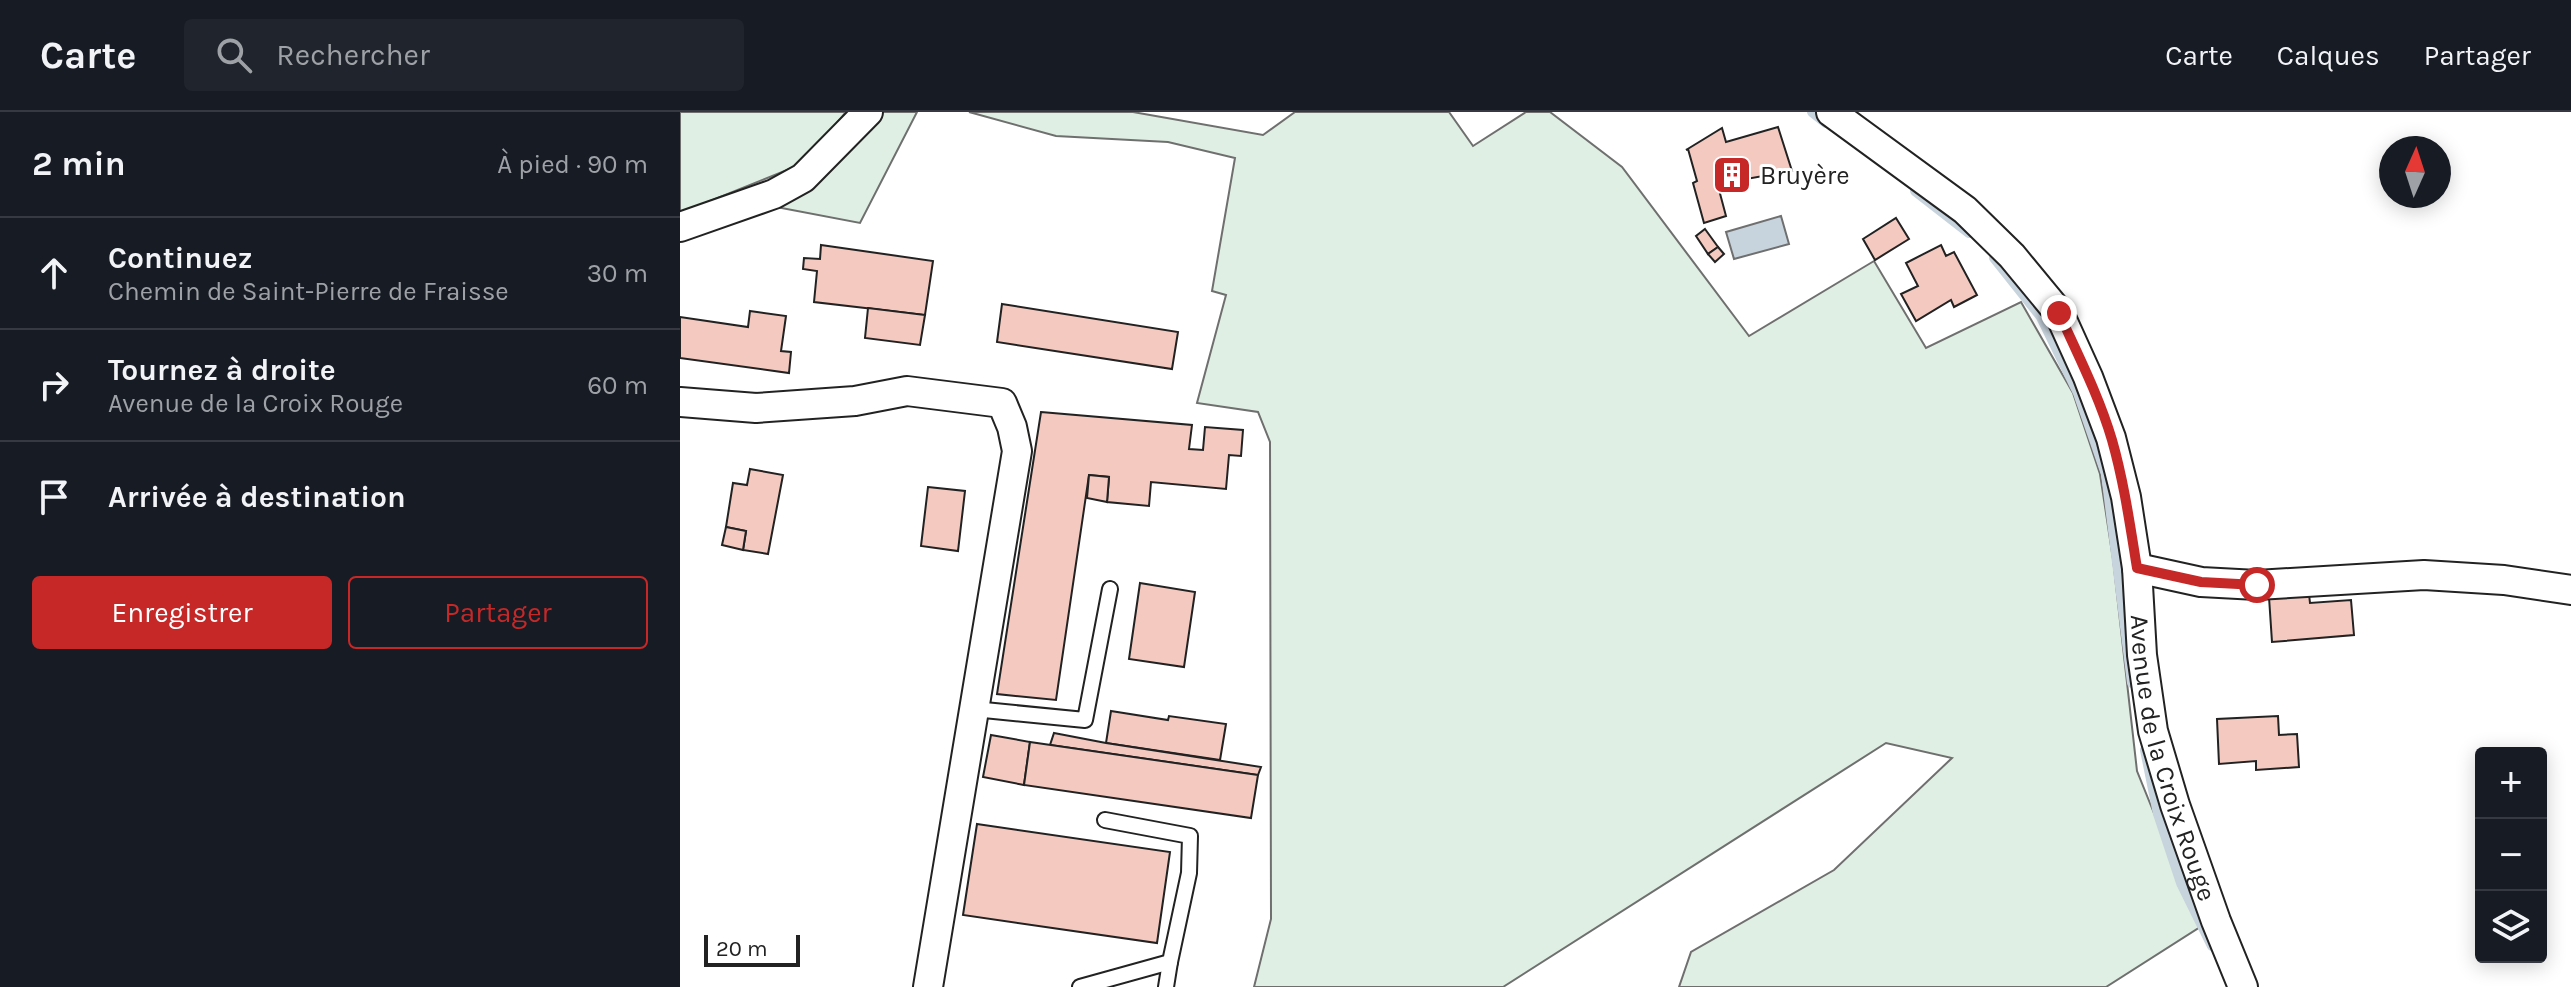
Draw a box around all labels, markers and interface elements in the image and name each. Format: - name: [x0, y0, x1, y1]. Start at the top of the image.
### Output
- search box: [184, 19, 744, 91]
- text: Carte: [40, 33, 136, 78]
- icon: search: [212, 33, 256, 77]
- text: Rechercher: [276, 37, 430, 73]
- text: Carte: [2165, 39, 2233, 72]
- text: Calques: [2277, 39, 2380, 72]
- text: Partager: [2424, 39, 2531, 72]
- north arrow: [2379, 136, 2451, 208]
- text: 2 min: [32, 144, 126, 184]
- text: À pied · 90 m: [497, 149, 648, 180]
- building icon: Bruyère: [1711, 154, 1753, 196]
- place label: Bruyère: [1760, 160, 1850, 191]
- text: Continuez: [108, 240, 253, 276]
- icon: ahead: [32, 251, 76, 295]
- text: 30 m: [587, 258, 648, 289]
- text: Chemin de Saint-Pierre de Fraisse: [108, 276, 509, 307]
- route end: [2041, 295, 2077, 331]
- text: Tournez à droite: [108, 352, 336, 388]
- icon: right: [32, 363, 76, 407]
- text: 60 m: [587, 370, 648, 401]
- text: Avenue de la Croix Rouge: [108, 388, 403, 419]
- icon: arrive: [32, 475, 76, 519]
- text: Arrivée à destination: [108, 479, 406, 515]
- route start: [2239, 567, 2275, 603]
- button: Enregistrer: [32, 576, 332, 649]
- button: Partager: [348, 576, 648, 649]
- street label: Avenue de la Croix Rouge: [2124, 614, 2223, 905]
- map controls: [2475, 747, 2547, 963]
- button: +: [2475, 747, 2547, 819]
- button: −: [2475, 819, 2547, 891]
- button: layers: [2475, 891, 2547, 963]
- scale bar: [704, 931, 800, 967]
- text: 20 m: [716, 936, 768, 962]

